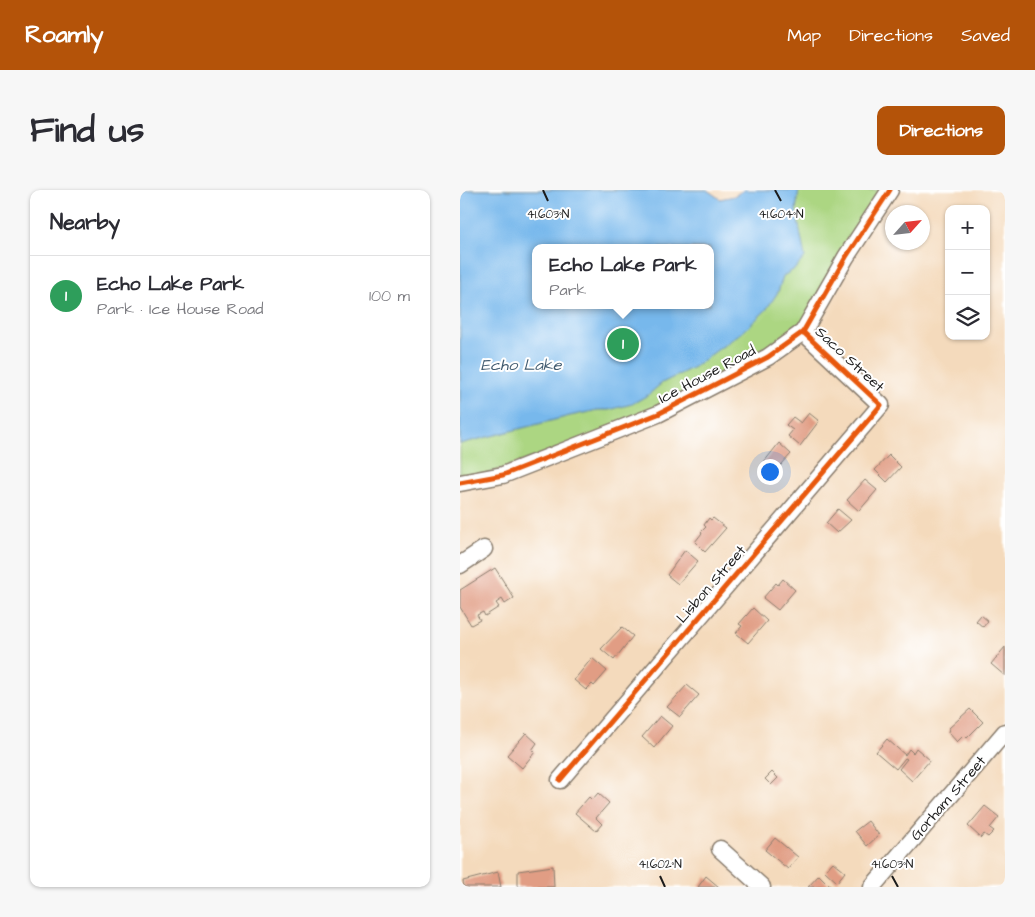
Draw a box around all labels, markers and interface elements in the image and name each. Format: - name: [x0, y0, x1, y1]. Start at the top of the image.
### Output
- text: Roamly: [25, 18, 103, 52]
- text: Map: [787, 23, 821, 48]
- text: Directions: [849, 23, 933, 48]
- text: Saved: [961, 23, 1010, 48]
- text: Find us: [30, 106, 144, 155]
- button: Directions: [877, 106, 1005, 155]
- north arrow: [885, 205, 930, 250]
- map controls: [945, 205, 990, 340]
- button: +: [945, 205, 990, 250]
- text: 41.603°N: [527, 206, 570, 223]
- text: 41.604°N: [759, 206, 804, 223]
- text: Nearby: [50, 208, 120, 237]
- popup: [532, 244, 714, 309]
- button: −: [945, 250, 990, 295]
- text: Echo Lake Park: [549, 252, 697, 279]
- text: Echo Lake Park: [97, 271, 244, 298]
- text: Park: [549, 279, 586, 301]
- text: 1: [65, 285, 67, 307]
- text: 100 m: [369, 285, 410, 307]
- button: layers: [945, 295, 990, 340]
- text: Park · Ice House Road: [97, 298, 263, 320]
- street label: Saco Street: [811, 322, 889, 397]
- pin: 1: [607, 325, 639, 363]
- street label: Ice House Road: [655, 340, 760, 409]
- water label: Echo Lake: [481, 354, 563, 376]
- your location: [757, 459, 783, 485]
- street label: Lisbon Street: [672, 541, 751, 628]
- street label: Gorham Street: [906, 751, 991, 845]
- text: 41.602°N: [638, 856, 682, 873]
- text: 41.603°N: [871, 856, 914, 873]

